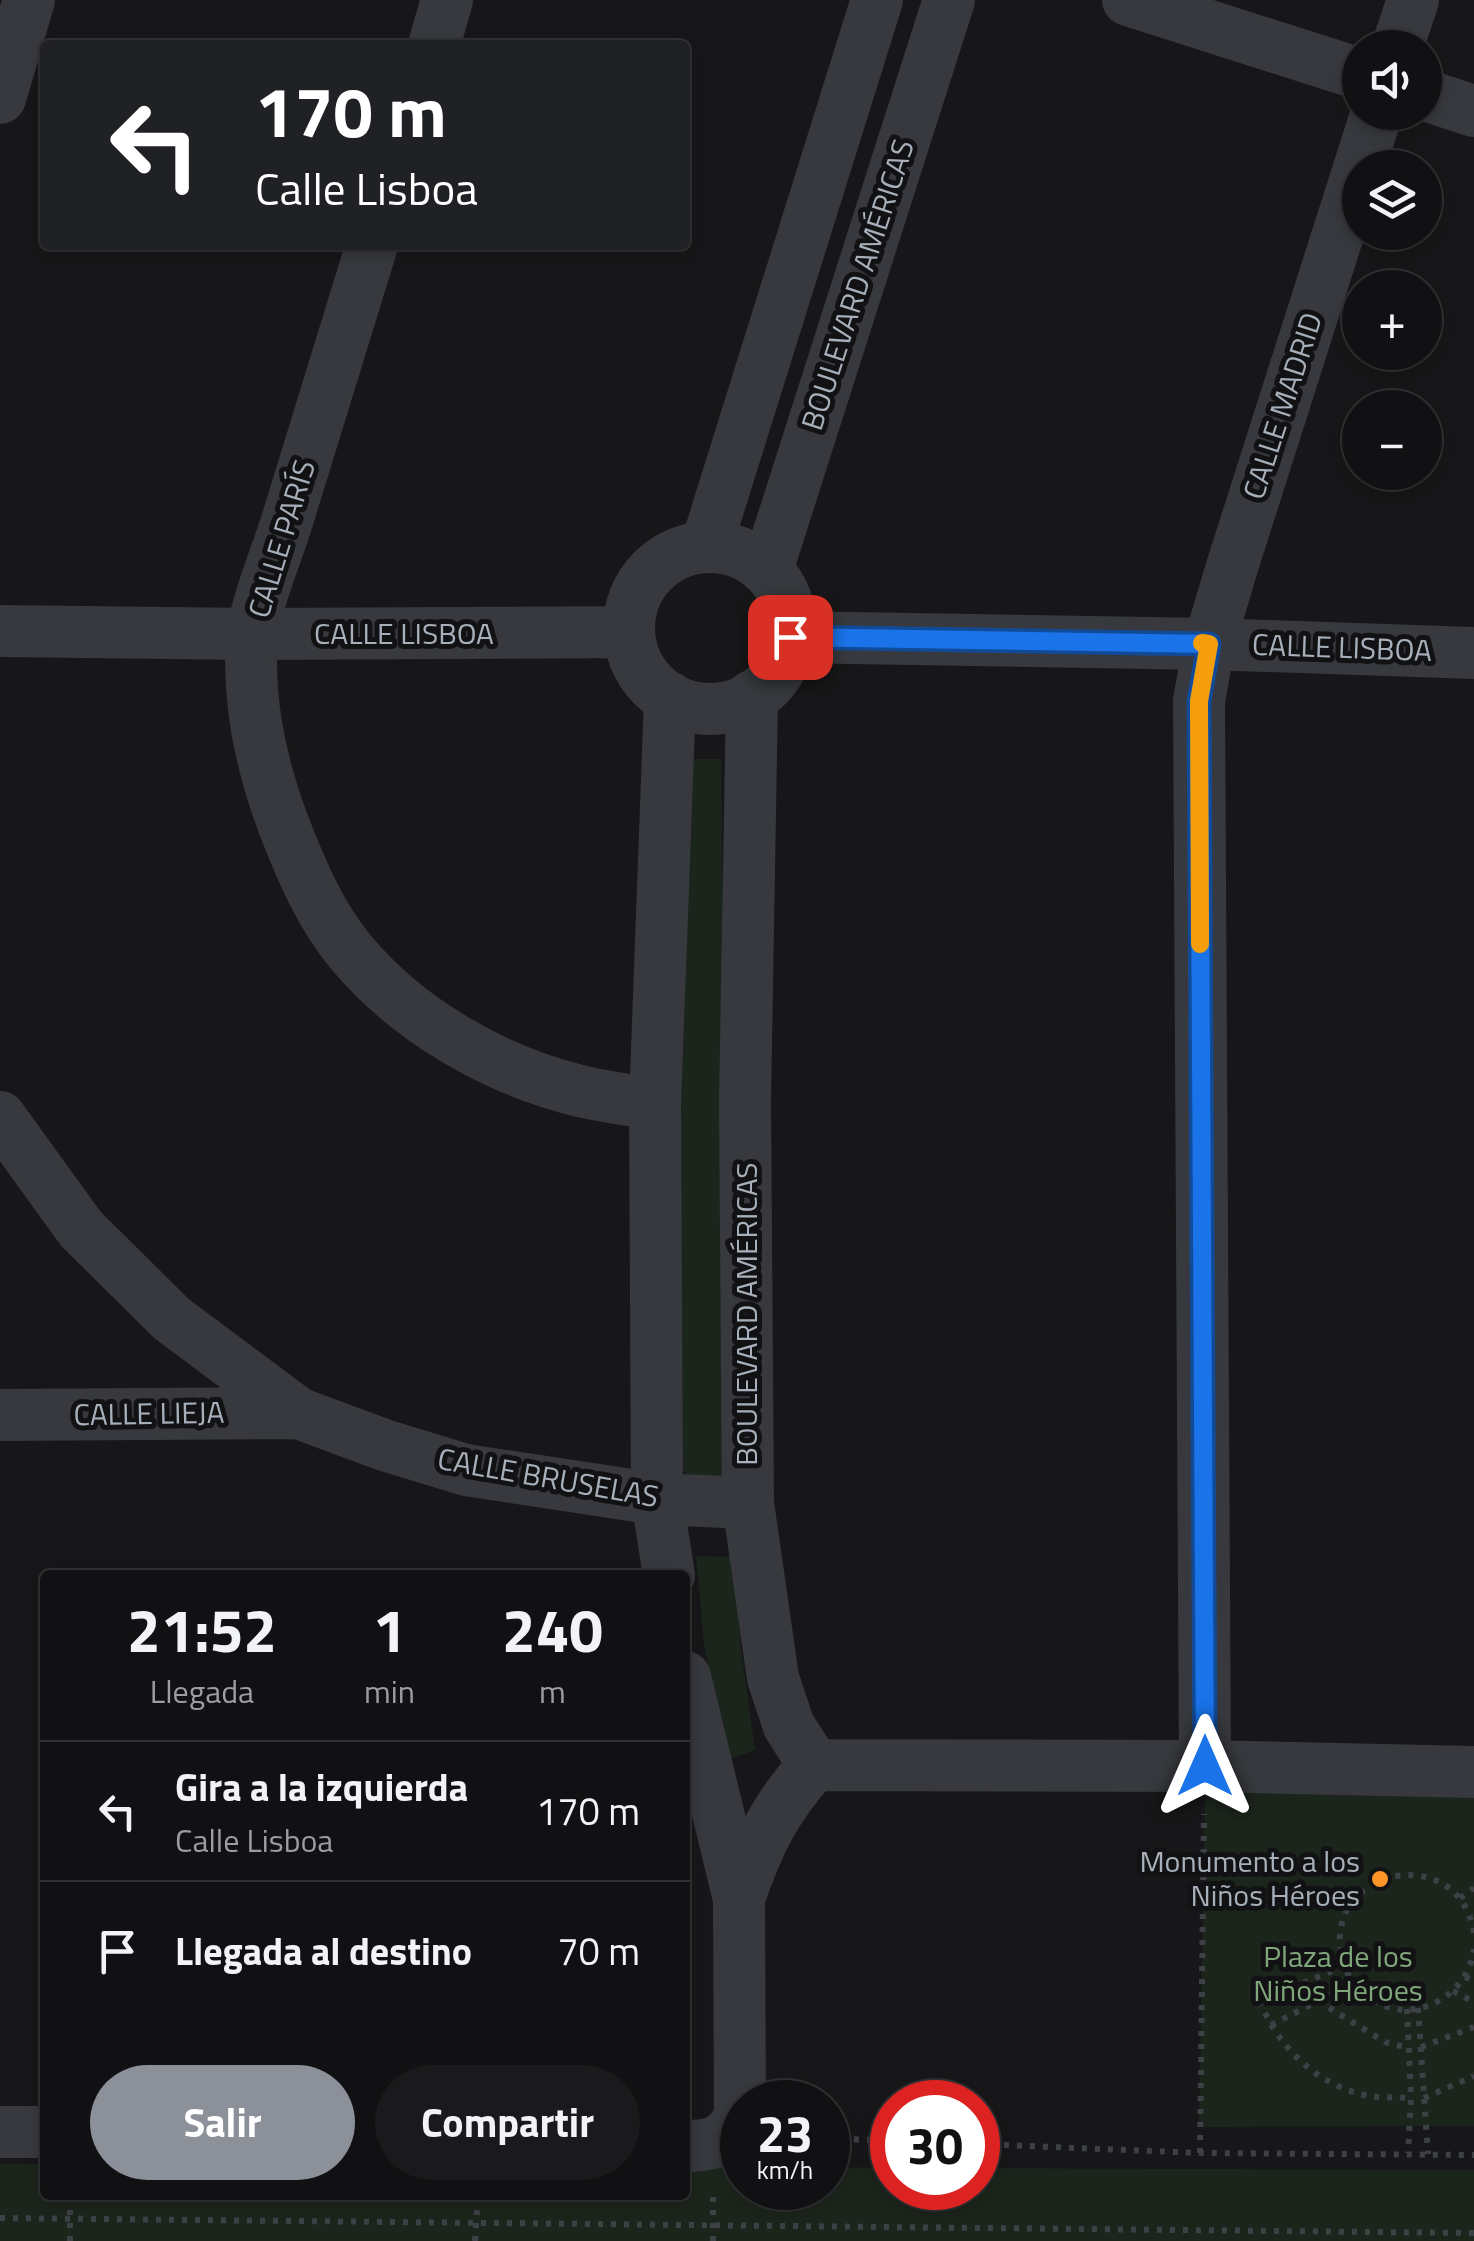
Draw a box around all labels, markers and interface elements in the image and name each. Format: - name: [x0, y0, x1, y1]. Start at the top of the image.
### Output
- map controls: [1342, 30, 1442, 490]
- button: sound: [1342, 30, 1442, 130]
- text: 170 m: [255, 58, 447, 164]
- icon: left: [90, 80, 220, 210]
- street label: BOULEVARD AMÉRICAS: [788, 133, 926, 436]
- button: layers: [1342, 150, 1442, 250]
- text: Calle Lisboa: [255, 154, 478, 222]
- button: +: [1342, 270, 1442, 370]
- street label: CALLE MADRID: [1230, 306, 1334, 505]
- button: −: [1342, 390, 1442, 490]
- street label: CALLE PARÍS: [235, 454, 327, 623]
- pin: [748, 595, 833, 680]
- street label: CALLE LISBOA: [314, 610, 494, 656]
- icon: arrive: [763, 610, 818, 665]
- street label: CALLE LISBOA: [1251, 621, 1433, 673]
- street label: BOULEVARD AMÉRICAS: [723, 1162, 769, 1466]
- street label: CALLE LIEJA: [73, 1389, 225, 1437]
- street label: CALLE BRUSELAS: [434, 1435, 662, 1519]
- text: 21:52: [127, 1584, 277, 1675]
- text: 1: [373, 1584, 406, 1675]
- text: 240: [502, 1584, 603, 1675]
- text: Llegada: [150, 1667, 254, 1715]
- text: min: [364, 1667, 415, 1715]
- text: m: [539, 1667, 566, 1715]
- position arrow: [1153, 1714, 1257, 1818]
- text: Gira a la izquierda: [175, 1758, 468, 1816]
- text: 170 m: [536, 1782, 640, 1840]
- icon: left: [90, 1784, 145, 1839]
- text: Calle Lisboa: [175, 1816, 333, 1864]
- place label: Monumento a los Niños Héroes: [1140, 1838, 1360, 1918]
- marker: Monumento a los Niños Héroes: [1369, 1868, 1391, 1890]
- text: Llegada al destino: [175, 1922, 472, 1980]
- text: 70 m: [557, 1922, 640, 1980]
- icon: arrive: [90, 1924, 145, 1979]
- park label: Plaza de los Niños Héroes: [1253, 1933, 1423, 2013]
- button: Salir: [90, 2065, 355, 2180]
- button: Compartir: [375, 2065, 640, 2180]
- speed limit sign: 30: [870, 2080, 1000, 2210]
- text: 23: [757, 2095, 813, 2171]
- text: km/h: [757, 2151, 813, 2189]

